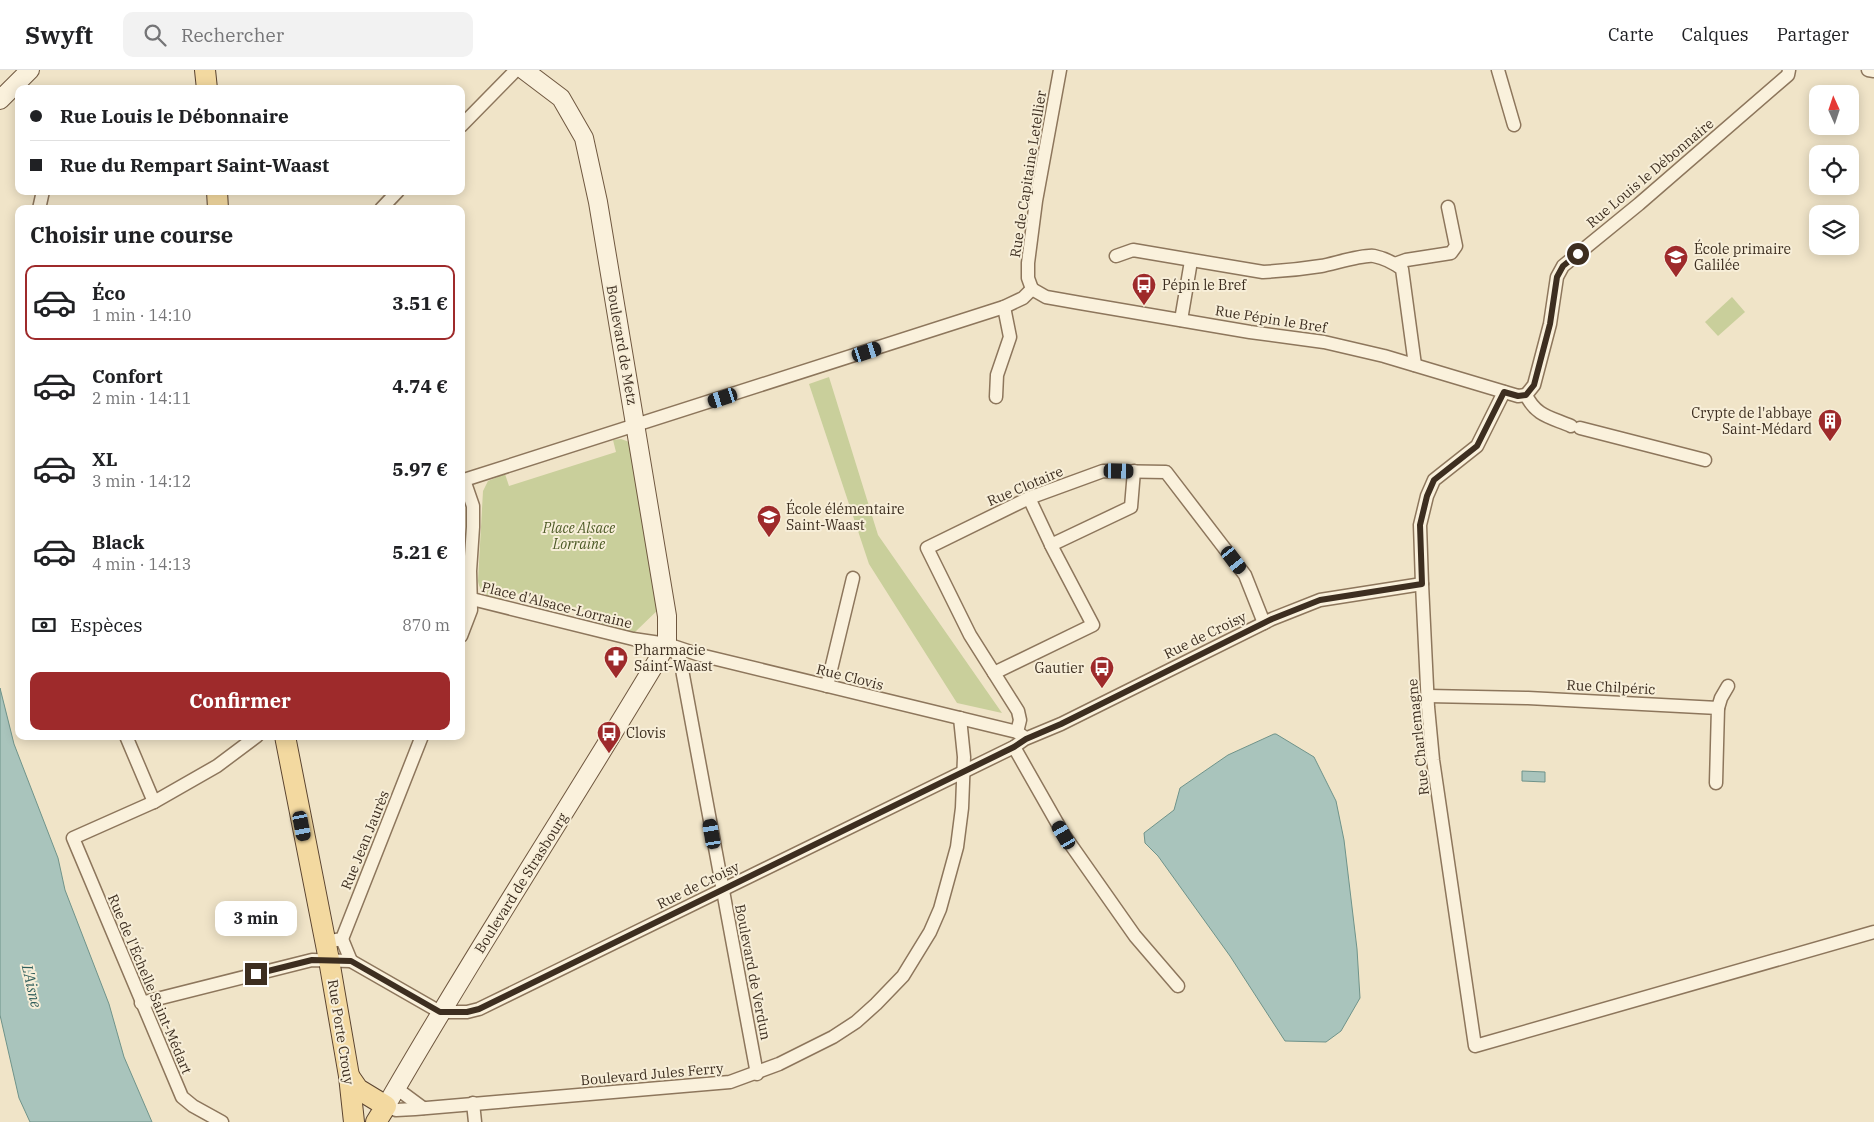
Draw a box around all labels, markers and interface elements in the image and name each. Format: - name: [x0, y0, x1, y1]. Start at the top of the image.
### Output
- search box: [123, 12, 473, 57]
- text: Swyft: [25, 19, 93, 51]
- icon: search: [141, 21, 169, 49]
- text: Rechercher: [181, 23, 284, 47]
- text: Carte: [1608, 23, 1654, 46]
- text: Calques: [1682, 23, 1749, 46]
- text: Partager: [1777, 23, 1849, 46]
- north arrow: [1809, 85, 1859, 135]
- map controls: [1809, 85, 1859, 255]
- street label: Rue de Capitaine Letellier: [1006, 88, 1050, 259]
- text: Rue Louis le Débonnaire: [60, 104, 289, 128]
- street label: Rue Louis le Débonnaire: [1583, 115, 1717, 231]
- button: locate: [1809, 145, 1859, 195]
- text: Rue du Rempart Saint-Waast: [60, 153, 329, 177]
- button: layers: [1809, 205, 1859, 255]
- text: Choisir une course: [30, 220, 233, 249]
- place label: École primaire Galilée: [1694, 239, 1791, 274]
- route start: [1567, 243, 1589, 265]
- school or university icon: École primaire Galilée: [1663, 244, 1689, 278]
- bus stop icon: Pépin le Bref: [1131, 272, 1157, 306]
- place label: Pépin le Bref: [1162, 276, 1247, 294]
- icon: car: [32, 280, 77, 325]
- text: Éco: [92, 281, 125, 305]
- street label: Boulevard de Metz: [603, 284, 641, 406]
- text: 3.51 €: [392, 291, 448, 315]
- street label: Rue Pépin le Bref: [1214, 301, 1329, 337]
- text: 1 min · 14:10: [92, 305, 191, 325]
- car: [850, 340, 883, 364]
- icon: car: [32, 363, 77, 408]
- text: Confort: [92, 364, 163, 388]
- text: 4.74 €: [392, 374, 448, 398]
- car: [706, 386, 739, 410]
- text: 2 min · 14:11: [92, 388, 191, 408]
- place label: Crypte de l'abbaye Saint-Médard: [1691, 404, 1812, 438]
- building icon: Crypte de l'abbaye Saint-Médard: [1817, 408, 1843, 442]
- icon: car: [32, 446, 77, 491]
- text: XL: [92, 447, 118, 471]
- text: 5.97 €: [392, 457, 448, 481]
- street label: Rue Clotaire: [984, 462, 1066, 510]
- car: [1103, 463, 1134, 479]
- text: 3 min · 14:12: [92, 471, 191, 491]
- place label: École élémentaire Saint-Waast: [786, 499, 904, 534]
- school or university icon: École élémentaire Saint-Waast: [756, 504, 782, 538]
- park label: Place Alsace Lorraine: [542, 519, 616, 553]
- icon: car: [32, 529, 77, 574]
- text: Black: [92, 530, 144, 554]
- text: 5.21 €: [392, 540, 448, 564]
- car: [1218, 544, 1249, 576]
- text: 4 min · 14:13: [92, 554, 191, 574]
- street label: Place d'Alsace-Lorraine: [480, 578, 634, 632]
- street label: Rue de Croisy: [1161, 607, 1250, 663]
- icon: cash: [30, 611, 58, 639]
- text: Espèces: [70, 613, 143, 637]
- text: 870 m: [402, 615, 450, 635]
- place label: Pharmacie Saint-Waast: [634, 641, 713, 675]
- pharmacy icon: Pharmacie Saint-Waast: [603, 645, 629, 679]
- bus stop icon: Gautier: [1089, 655, 1115, 689]
- place label: Gautier: [1034, 659, 1085, 677]
- street label: Rue Clovis: [815, 660, 886, 694]
- button: Confirmer: [30, 672, 450, 730]
- street label: Rue Chilpéric: [1566, 676, 1656, 698]
- street label: Rue Charlemagne: [1403, 678, 1433, 796]
- bus stop icon: Clovis: [596, 720, 622, 754]
- place label: Clovis: [626, 724, 666, 742]
- street label: Rue Jean Jaurès: [337, 788, 393, 892]
- street label: Boulevard de Strasbourg: [470, 809, 572, 957]
- car: [291, 810, 312, 842]
- car: [702, 818, 721, 850]
- car: [1050, 818, 1077, 852]
- street label: Rue de Croisy: [654, 857, 743, 913]
- street label: Rue de l'Échelle Saint-Médart: [104, 891, 197, 1077]
- callout: 3 min: [215, 902, 297, 936]
- street label: Boulevard de Verdun: [731, 902, 775, 1042]
- text: 3 min: [234, 908, 278, 928]
- water label: L'Aisne: [18, 962, 46, 1010]
- route end: [245, 963, 267, 985]
- street label: Rue Porte Crouy: [324, 978, 358, 1086]
- street label: Boulevard Jules Ferry: [580, 1059, 725, 1089]

